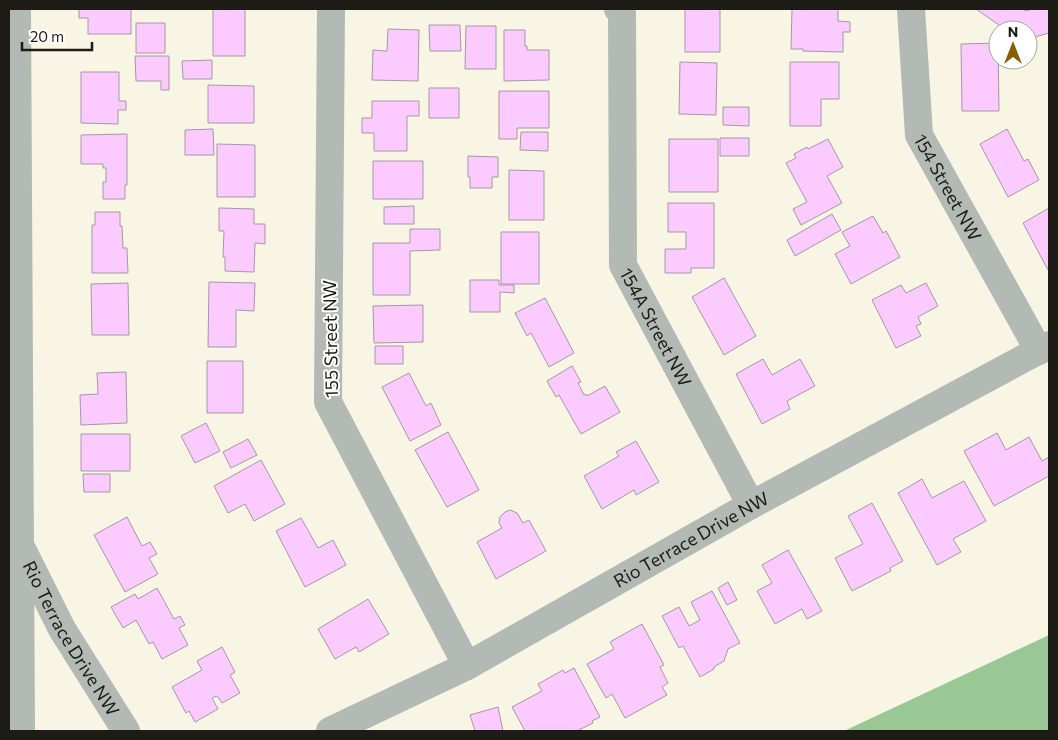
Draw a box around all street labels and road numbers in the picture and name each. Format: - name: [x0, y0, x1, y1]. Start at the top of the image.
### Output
- street label: 154 Street NW: [910, 130, 986, 244]
- street label: 154A Street NW: [616, 264, 697, 390]
- street label: 155 Street NW: [318, 280, 342, 398]
- street label: Rio Terrace Drive NW: [609, 487, 772, 592]
- street label: Rio Terrace Drive NW: [19, 557, 125, 720]

